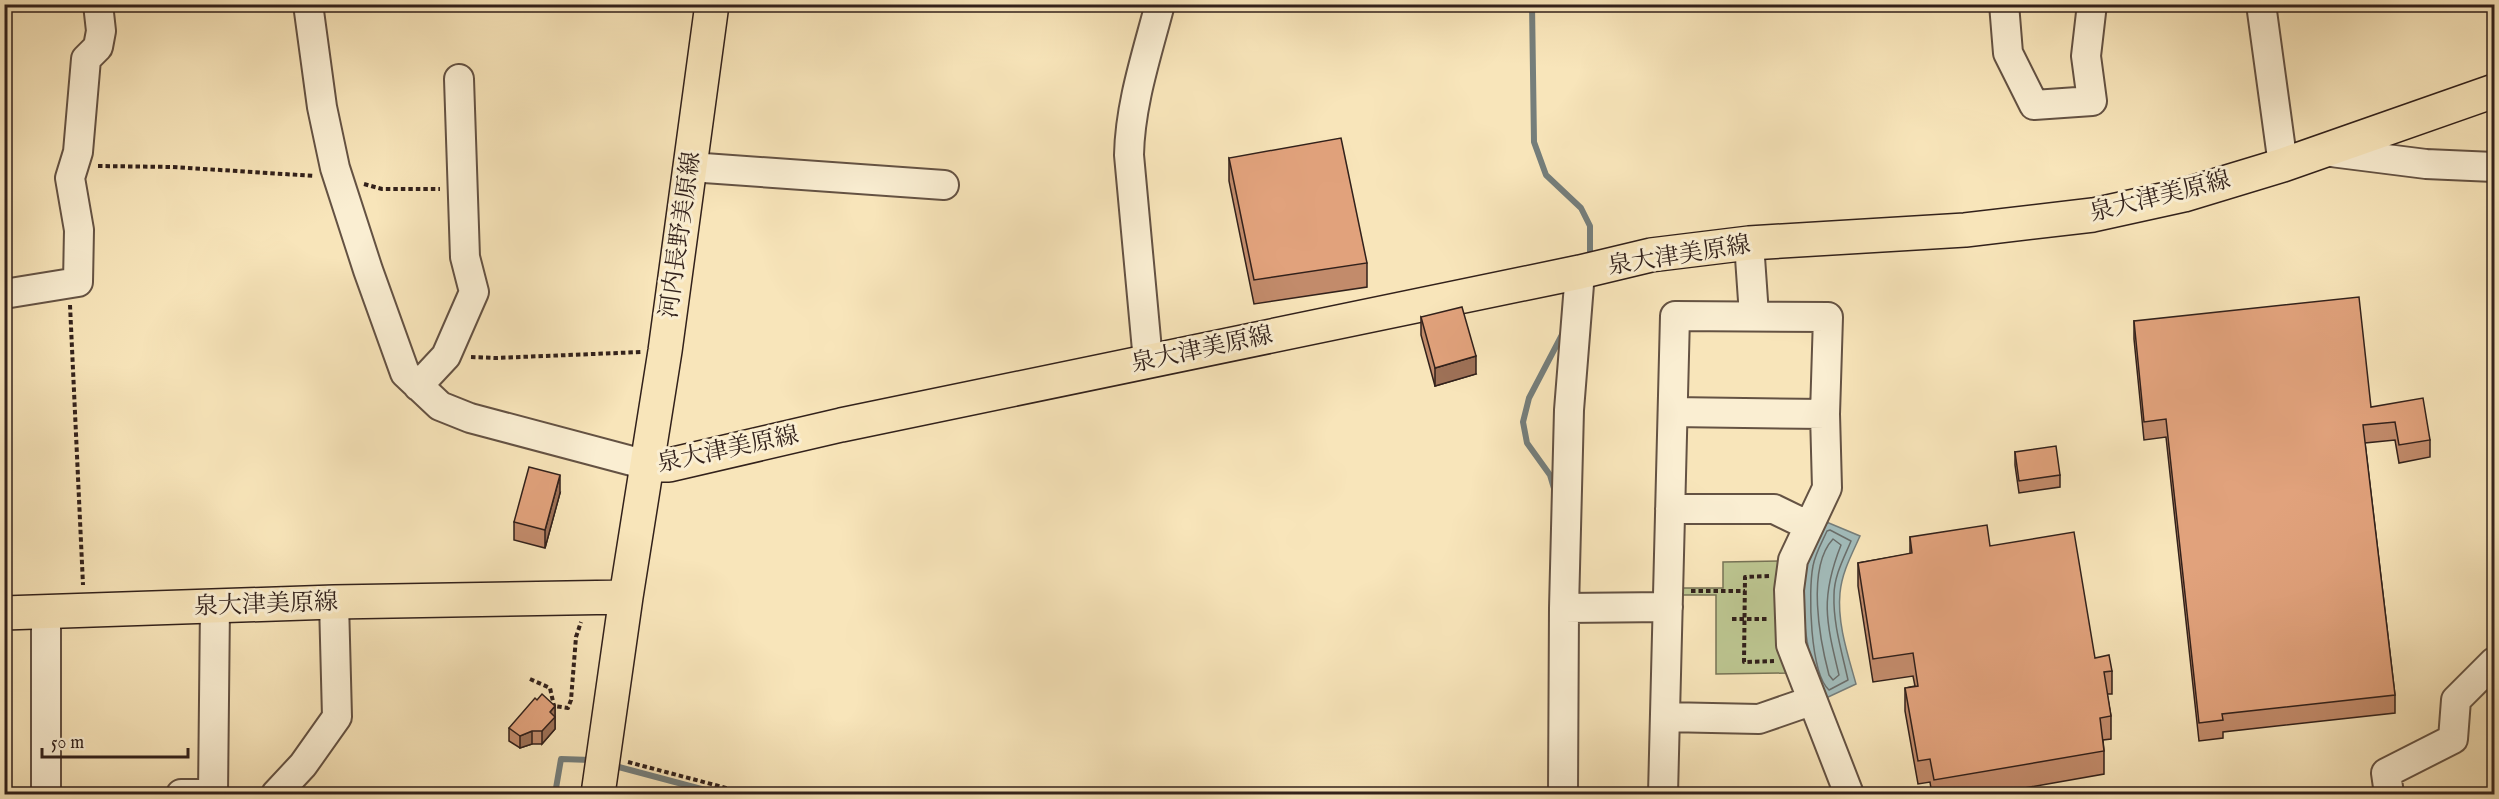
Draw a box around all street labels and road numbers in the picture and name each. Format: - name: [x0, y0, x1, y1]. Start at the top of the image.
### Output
- street label: 河内長野美原線: [654, 150, 708, 320]
- street label: 泉大津美原線: [2086, 165, 2234, 229]
- street label: 泉大津美原線: [1605, 229, 1753, 283]
- street label: 泉大津美原線: [1128, 320, 1276, 380]
- street label: 泉大津美原線: [654, 420, 802, 480]
- street label: 泉大津美原線: [194, 587, 338, 623]

